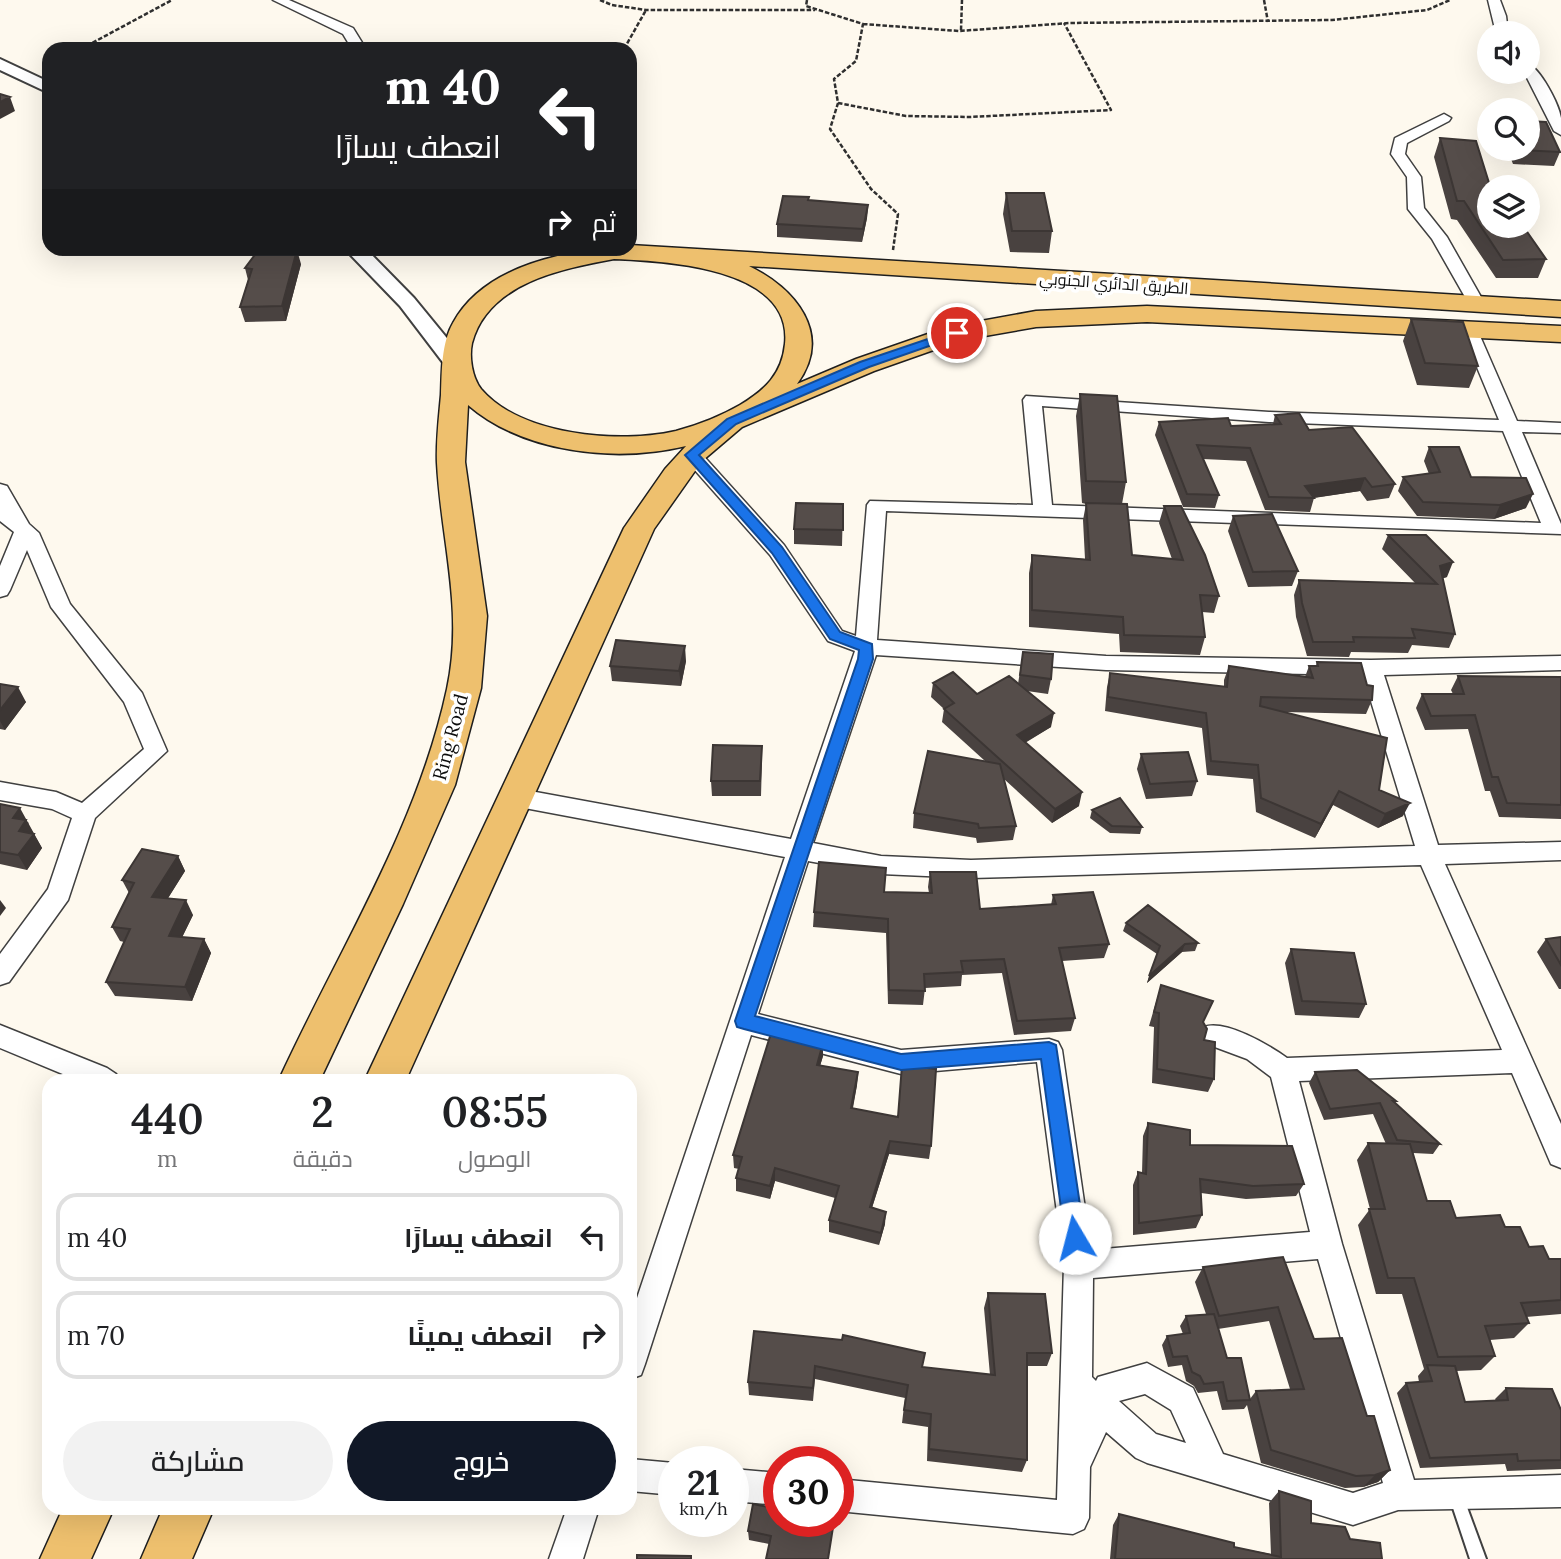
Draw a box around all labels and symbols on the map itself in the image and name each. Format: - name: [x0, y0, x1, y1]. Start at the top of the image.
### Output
- street label: الطريق الدائري الجنوبي: [1038, 268, 1189, 302]
- pin: [927, 303, 987, 363]
- street label: Ring Road: [427, 691, 473, 783]
- position arrow: [1038, 1201, 1112, 1275]
- speed limit sign: 30: [763, 1446, 854, 1537]

